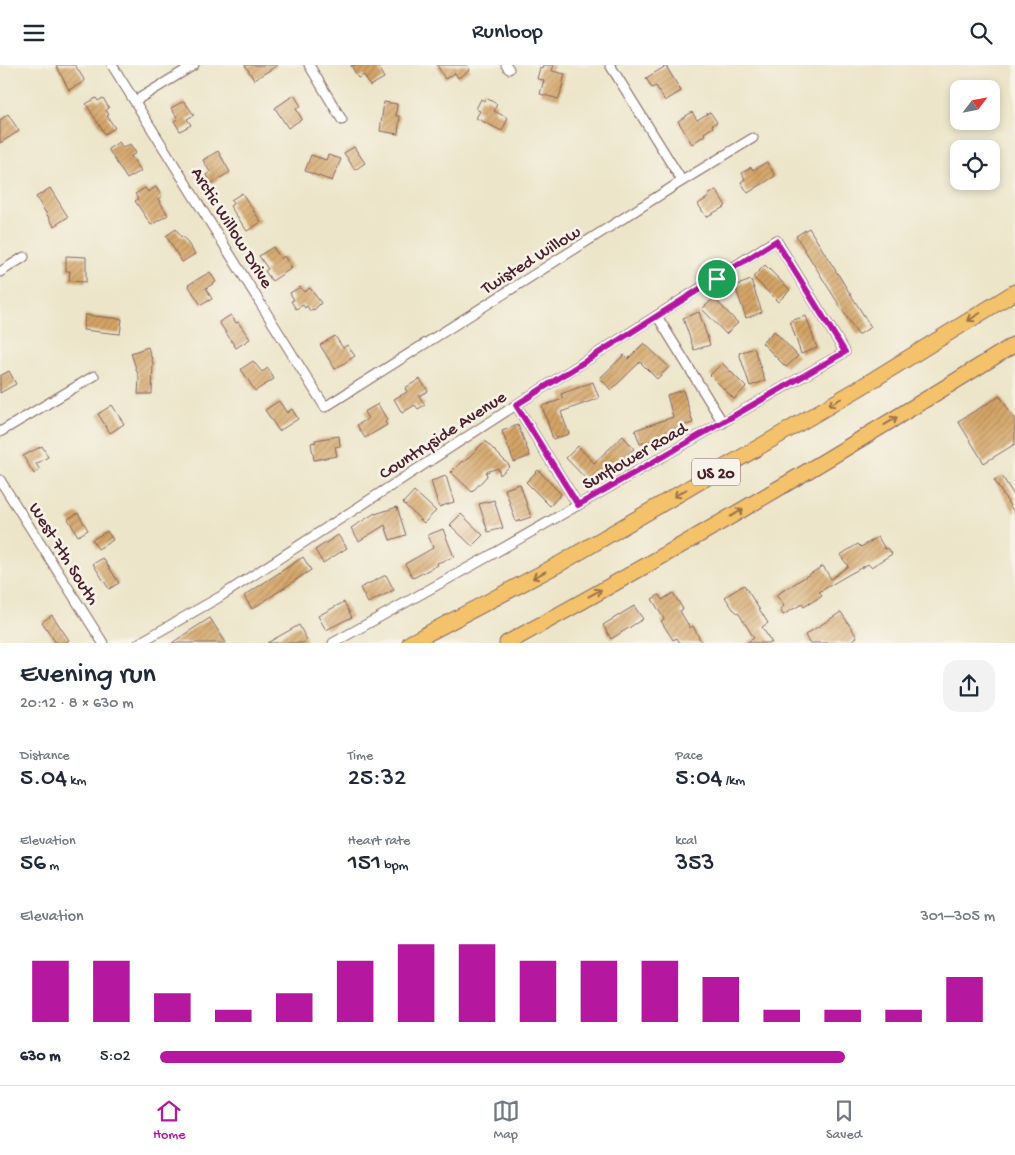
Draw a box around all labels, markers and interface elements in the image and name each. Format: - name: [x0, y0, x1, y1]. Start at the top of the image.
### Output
- icon: menu: [20, 19, 48, 47]
- icon: search: [967, 19, 995, 47]
- text: Runloop: [472, 20, 543, 46]
- north arrow: [950, 80, 1000, 130]
- map controls: [950, 80, 1000, 190]
- button: locate: [950, 140, 1000, 190]
- street label: Arctic Willow Drive: [185, 164, 277, 293]
- street label: Twisted Willow: [477, 222, 585, 301]
- pin: [696, 258, 738, 300]
- icon: arrive: [703, 265, 731, 293]
- one-way arrow: [967, 313, 981, 323]
- street label: Countryside Avenue: [376, 387, 512, 485]
- one-way arrow: [829, 398, 843, 408]
- one-way arrow: [884, 416, 898, 426]
- street label: Sunflower Road: [579, 418, 693, 496]
- road number: US 20: [692, 459, 740, 486]
- one-way arrow: [673, 489, 687, 499]
- street label: West 7th South: [23, 499, 103, 610]
- one-way arrow: [729, 508, 743, 518]
- one-way arrow: [532, 571, 547, 580]
- one-way arrow: [588, 588, 603, 598]
- text: Evening run: [20, 659, 156, 692]
- button: share: [943, 660, 995, 712]
- text: 20:12 · 8 × 630 m: [20, 695, 134, 714]
- text: Distance: [20, 748, 69, 765]
- text: Time: [348, 748, 373, 765]
- text: Pace: [675, 748, 703, 765]
- text: 5.04: [20, 765, 67, 794]
- text: 25:32: [348, 765, 406, 794]
- text: 5:04: [675, 765, 722, 794]
- text: km: [67, 773, 87, 790]
- text: /km: [722, 773, 745, 790]
- text: Elevation: [20, 833, 76, 850]
- text: Heart rate: [348, 833, 410, 850]
- text: kcal: [675, 833, 697, 850]
- text: 56: [20, 850, 46, 879]
- text: 151: [348, 850, 381, 879]
- text: 353: [675, 850, 714, 879]
- text: m: [46, 858, 59, 875]
- text: bpm: [381, 858, 409, 875]
- text: Elevation: [20, 908, 84, 927]
- text: 301–305 m: [920, 908, 995, 927]
- text: 630 m: [20, 1048, 61, 1067]
- text: 5:02: [100, 1048, 130, 1067]
- tab: Home: [153, 1097, 186, 1144]
- tab: Map: [492, 1097, 520, 1144]
- tab: Saved: [826, 1097, 862, 1144]

